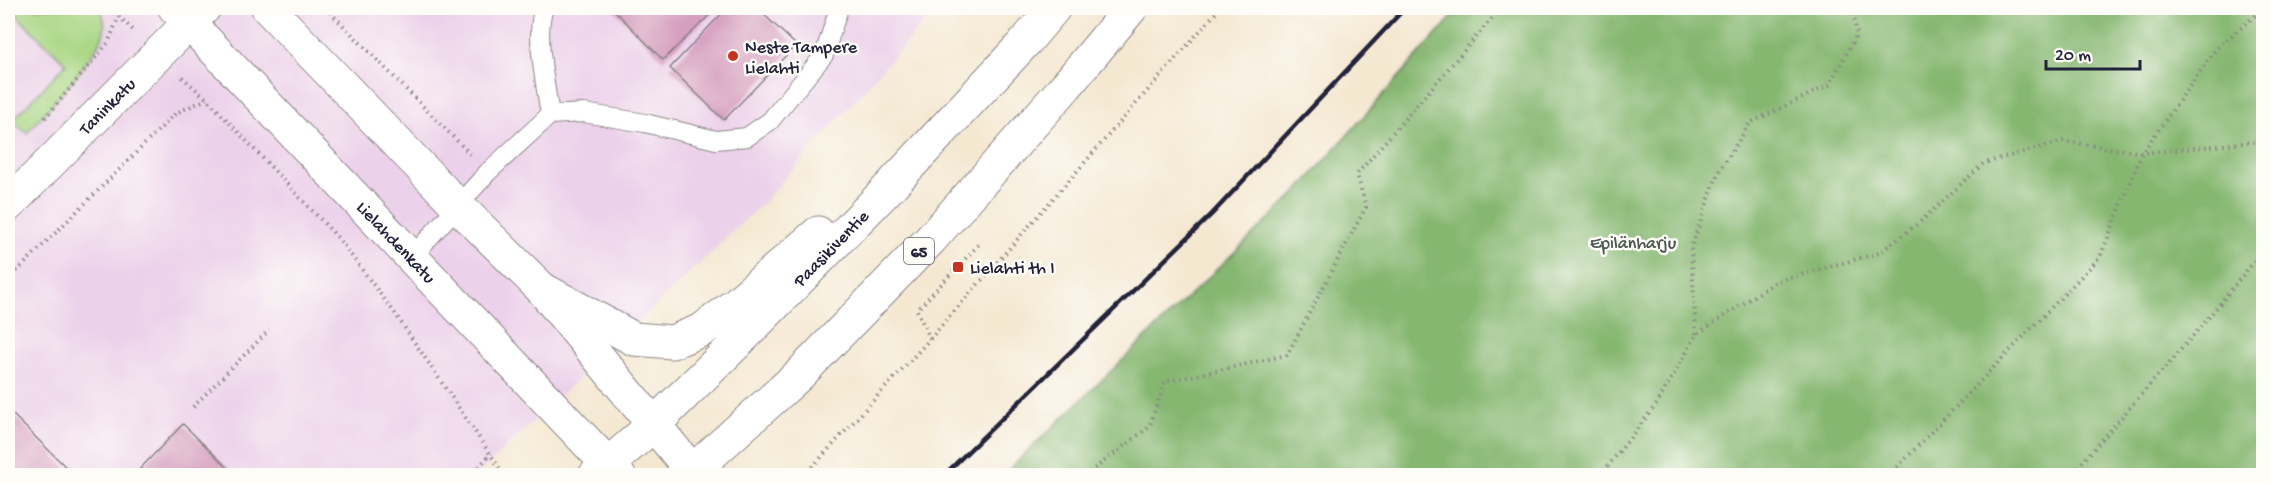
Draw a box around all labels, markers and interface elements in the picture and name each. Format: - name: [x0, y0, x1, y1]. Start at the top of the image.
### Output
- scale bar: [2046, 33, 2140, 71]
- place label: Neste Tampere Lielahti: [745, 38, 858, 80]
- text: 20 m: [2055, 46, 2091, 67]
- marker: Neste Tampere Lielahti: [726, 49, 740, 63]
- street label: Taninkatu: [75, 74, 142, 141]
- street label: Lielahdenkatu: [351, 198, 439, 289]
- street label: Paasikiventie: [789, 206, 875, 293]
- park label: Epilänharju: [1590, 234, 1677, 255]
- road number: 65: [904, 238, 934, 264]
- place label: Lielahti th I: [970, 259, 1055, 280]
- marker: Lielahti th I: [951, 260, 965, 274]

